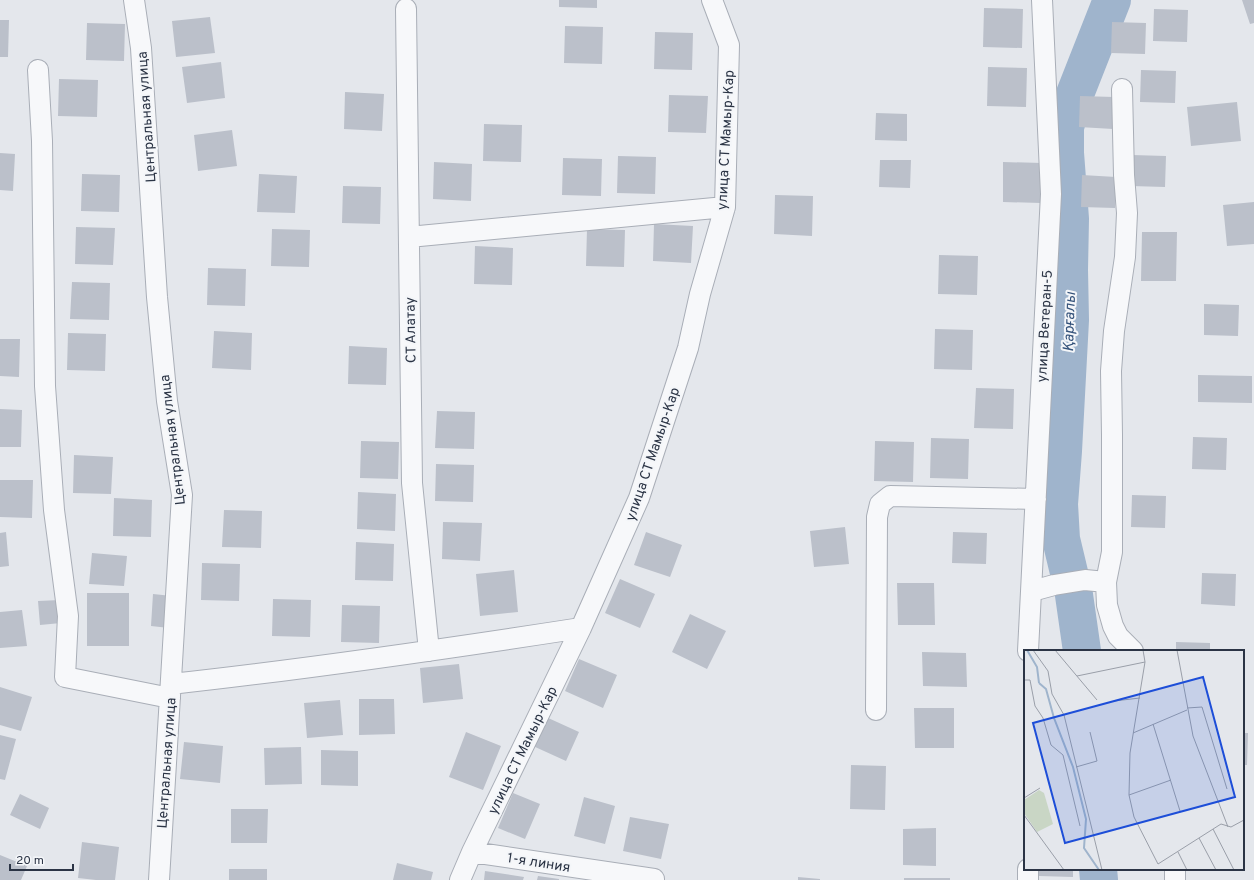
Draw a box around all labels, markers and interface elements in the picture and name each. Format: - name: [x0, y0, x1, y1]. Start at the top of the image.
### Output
- street label: Центральная улица: [134, 51, 161, 183]
- street label: улица СТ Мамыр-Кар: [714, 70, 739, 211]
- street label: улица Ветеран-5: [1034, 269, 1057, 383]
- water label: Қарғалы: [1060, 291, 1081, 352]
- street label: СТ Алатау: [402, 297, 421, 363]
- street label: Центральная улица: [157, 374, 190, 506]
- street label: улица СТ Мамыр-Кар: [623, 385, 684, 524]
- inset map: [1024, 650, 1244, 870]
- street label: улица СТ Мамыр-Кар: [485, 684, 562, 817]
- street label: Центральная улица: [154, 697, 181, 829]
- scale bar: [10, 846, 73, 872]
- street label: 1-я линия: [506, 850, 572, 877]
- text: 20 m: [16, 853, 44, 869]

